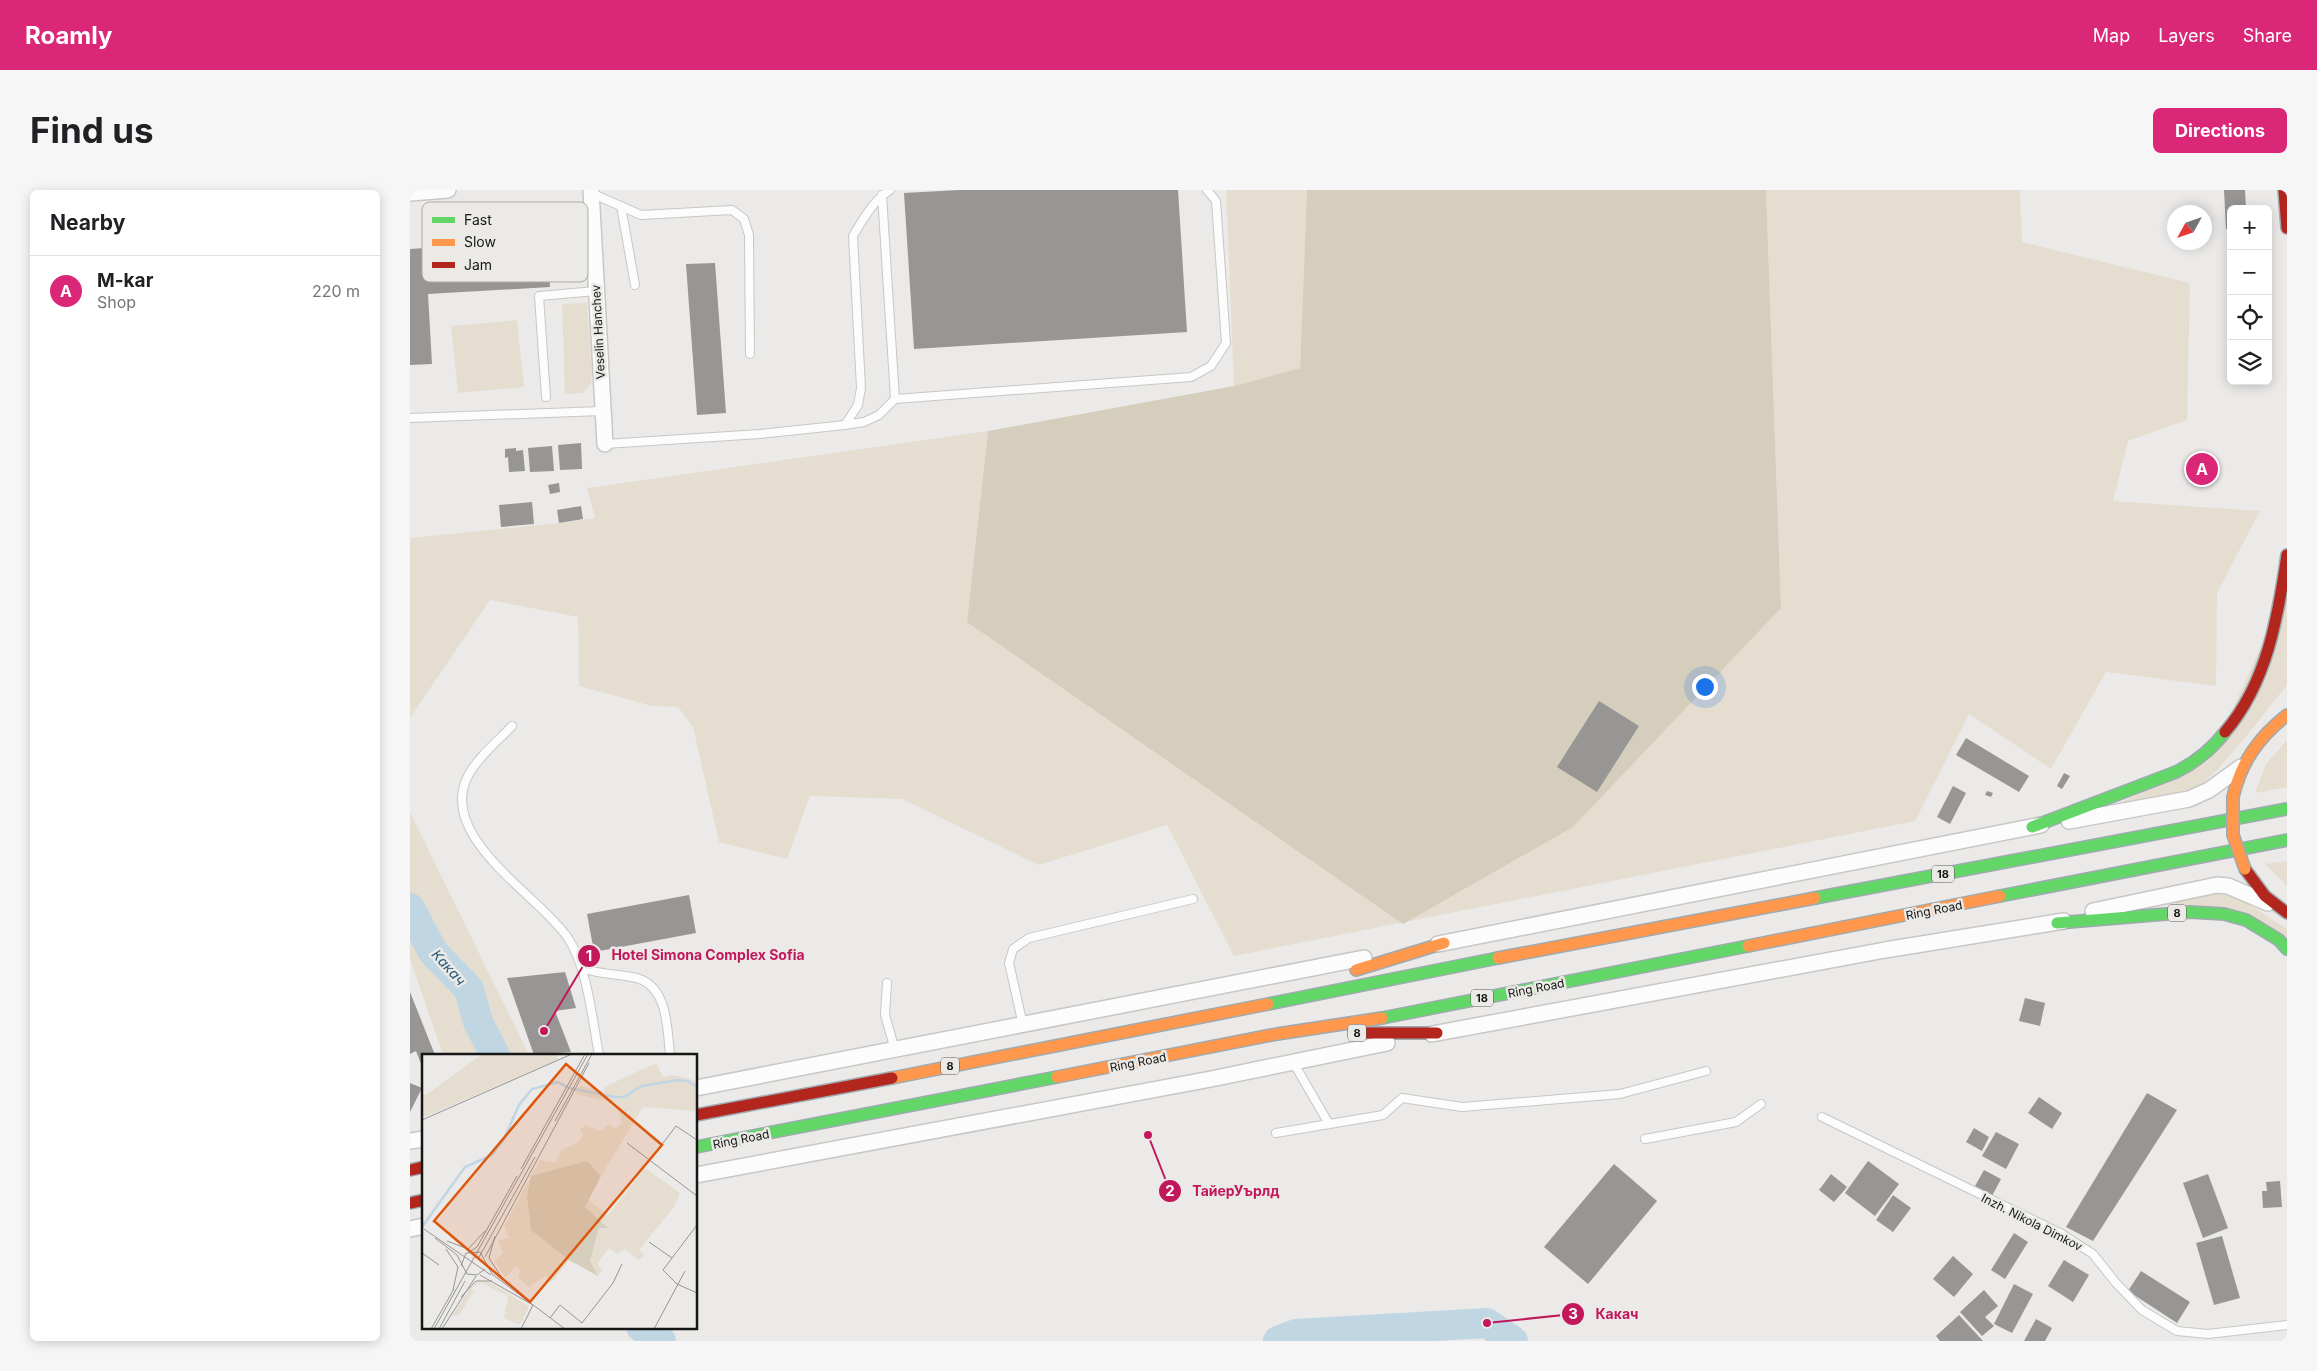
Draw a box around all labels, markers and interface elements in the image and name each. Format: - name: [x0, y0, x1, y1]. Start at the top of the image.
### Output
- text: Roamly: [25, 21, 112, 50]
- text: Map: [2093, 25, 2130, 46]
- text: Layers: [2158, 25, 2215, 46]
- text: Share: [2243, 25, 2292, 46]
- button: Directions: [2153, 108, 2287, 153]
- text: Find us: [30, 109, 154, 151]
- legend: [422, 202, 588, 282]
- north arrow: [2167, 205, 2212, 250]
- map controls: [2227, 205, 2272, 385]
- button: +: [2227, 205, 2272, 250]
- text: Nearby: [50, 210, 125, 235]
- text: Fast: [464, 211, 492, 228]
- text: Slow: [464, 233, 496, 250]
- button: −: [2227, 250, 2272, 295]
- text: Jam: [464, 256, 492, 273]
- text: M-kar: [97, 269, 153, 292]
- text: A: [60, 281, 72, 301]
- text: 220 m: [312, 281, 360, 301]
- street label: Veselin Hanchev: [588, 284, 608, 380]
- text: Shop: [97, 292, 136, 312]
- button: locate: [2227, 295, 2272, 340]
- button: layers: [2227, 340, 2272, 385]
- pin: A: [2186, 450, 2218, 488]
- your location: [1692, 674, 1718, 700]
- road number: 18: [1932, 866, 1954, 882]
- street label: Ring Road: [1904, 897, 1964, 923]
- road number: 8: [2168, 904, 2186, 921]
- callout: Hotel Simona Complex Sofia: [576, 941, 814, 970]
- water label: Какач: [429, 946, 469, 988]
- text: 1: [586, 946, 592, 965]
- text: Hotel Simona Complex Sofia: [611, 946, 805, 963]
- street label: Ring Road: [1506, 975, 1566, 1001]
- road number: 18: [1471, 990, 1493, 1006]
- road number: 8: [1348, 1024, 1366, 1041]
- street label: Ring Road: [1108, 1049, 1168, 1075]
- inset map: [422, 1054, 698, 1328]
- road number: 8: [941, 1058, 959, 1074]
- street label: Ring Road: [711, 1126, 771, 1152]
- callout: ТайерУърлд: [1157, 1176, 1290, 1205]
- text: 2: [1165, 1181, 1175, 1200]
- text: ТайерУърлд: [1192, 1182, 1280, 1199]
- street label: Inzh. Nikola Dimkov: [1979, 1190, 2085, 1254]
- callout: Какач: [1561, 1299, 1649, 1328]
- text: 3: [1568, 1304, 1578, 1323]
- text: Какач: [1596, 1305, 1638, 1322]

